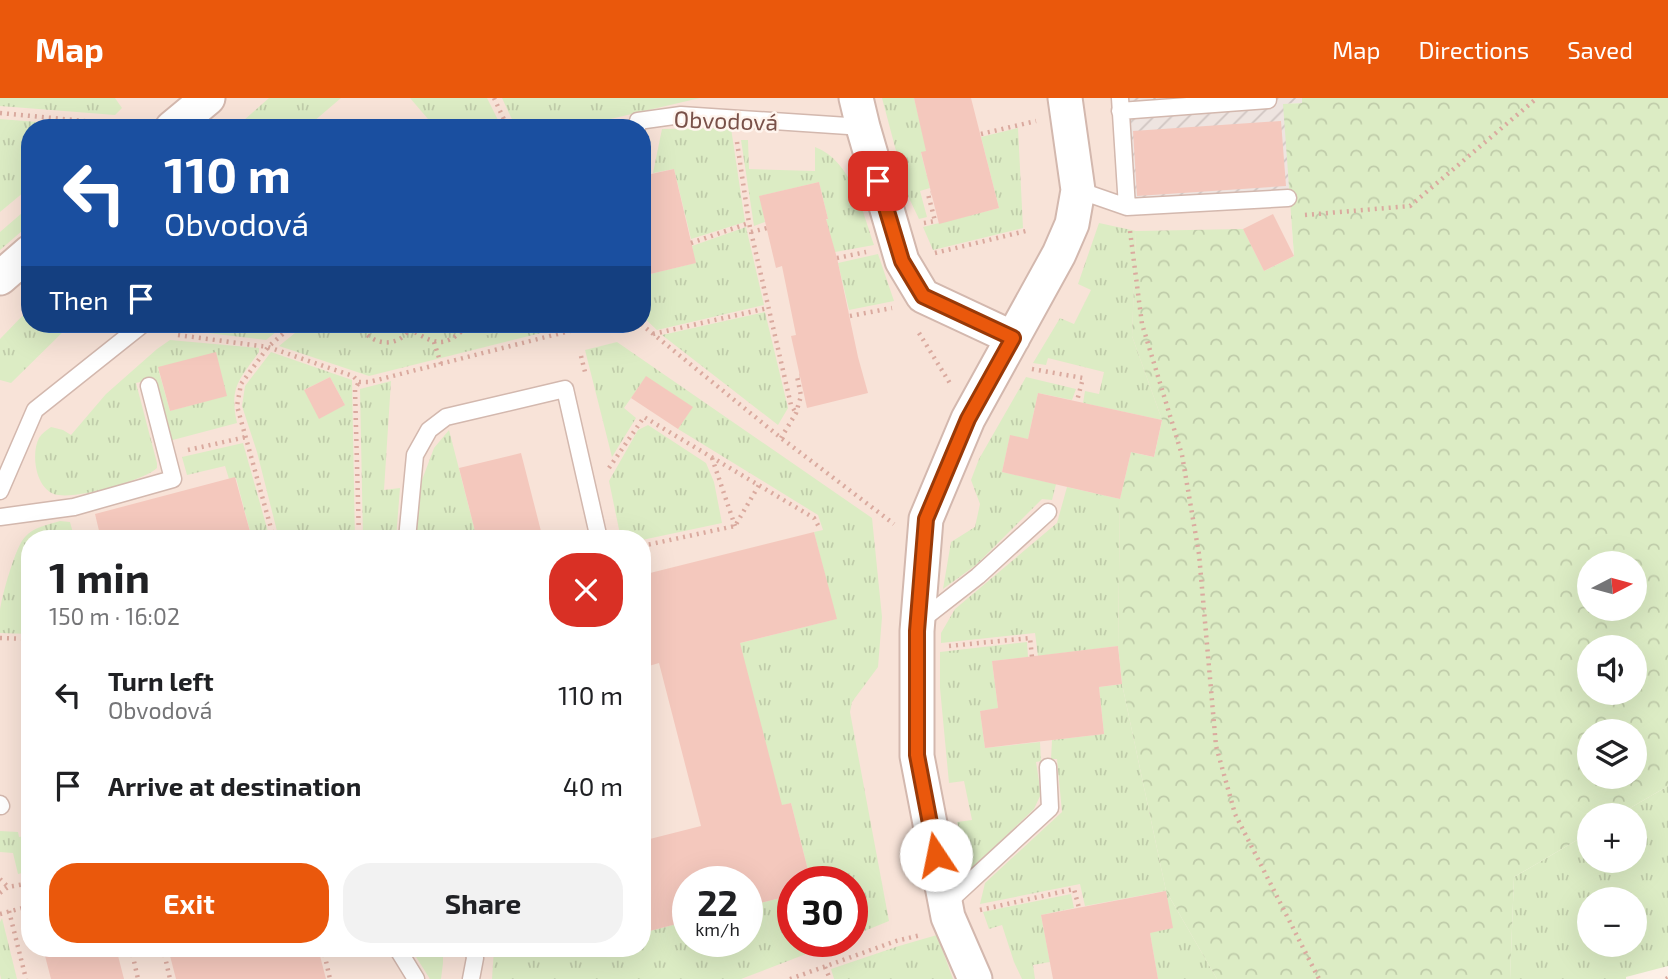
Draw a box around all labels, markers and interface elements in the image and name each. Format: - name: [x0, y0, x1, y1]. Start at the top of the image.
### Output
- text: Map: [35, 29, 104, 69]
- text: Map: [1332, 35, 1380, 64]
- text: Directions: [1418, 35, 1529, 64]
- text: Saved: [1567, 35, 1633, 64]
- street label: Obvodová: [673, 104, 779, 136]
- text: 110 m: [164, 144, 291, 203]
- icon: left: [49, 147, 140, 238]
- pin: [848, 151, 908, 211]
- icon: arrive: [859, 162, 897, 200]
- text: Obvodová: [164, 204, 309, 242]
- icon: arrive: [122, 280, 160, 318]
- text: Then: [49, 284, 108, 315]
- text: 1 min: [49, 551, 150, 601]
- north arrow: [1577, 551, 1647, 621]
- map controls: [1577, 551, 1647, 957]
- button: close: [549, 553, 623, 627]
- text: 150 m · 16:02: [49, 602, 180, 630]
- button: sound: [1577, 635, 1647, 705]
- text: Turn left: [108, 665, 214, 696]
- icon: left: [49, 676, 87, 714]
- text: 110 m: [558, 679, 623, 710]
- text: Obvodová: [108, 696, 212, 724]
- button: layers: [1577, 719, 1647, 789]
- icon: arrive: [49, 767, 87, 805]
- text: Arrive at destination: [108, 770, 361, 801]
- text: 40 m: [563, 770, 623, 801]
- button: +: [1577, 803, 1647, 873]
- position arrow: [899, 818, 973, 892]
- button: Exit: [49, 863, 329, 943]
- button: Share: [343, 863, 623, 943]
- speed limit sign: 30: [777, 866, 868, 957]
- text: 22: [697, 881, 738, 923]
- button: −: [1577, 887, 1647, 957]
- text: km/h: [695, 918, 740, 940]

